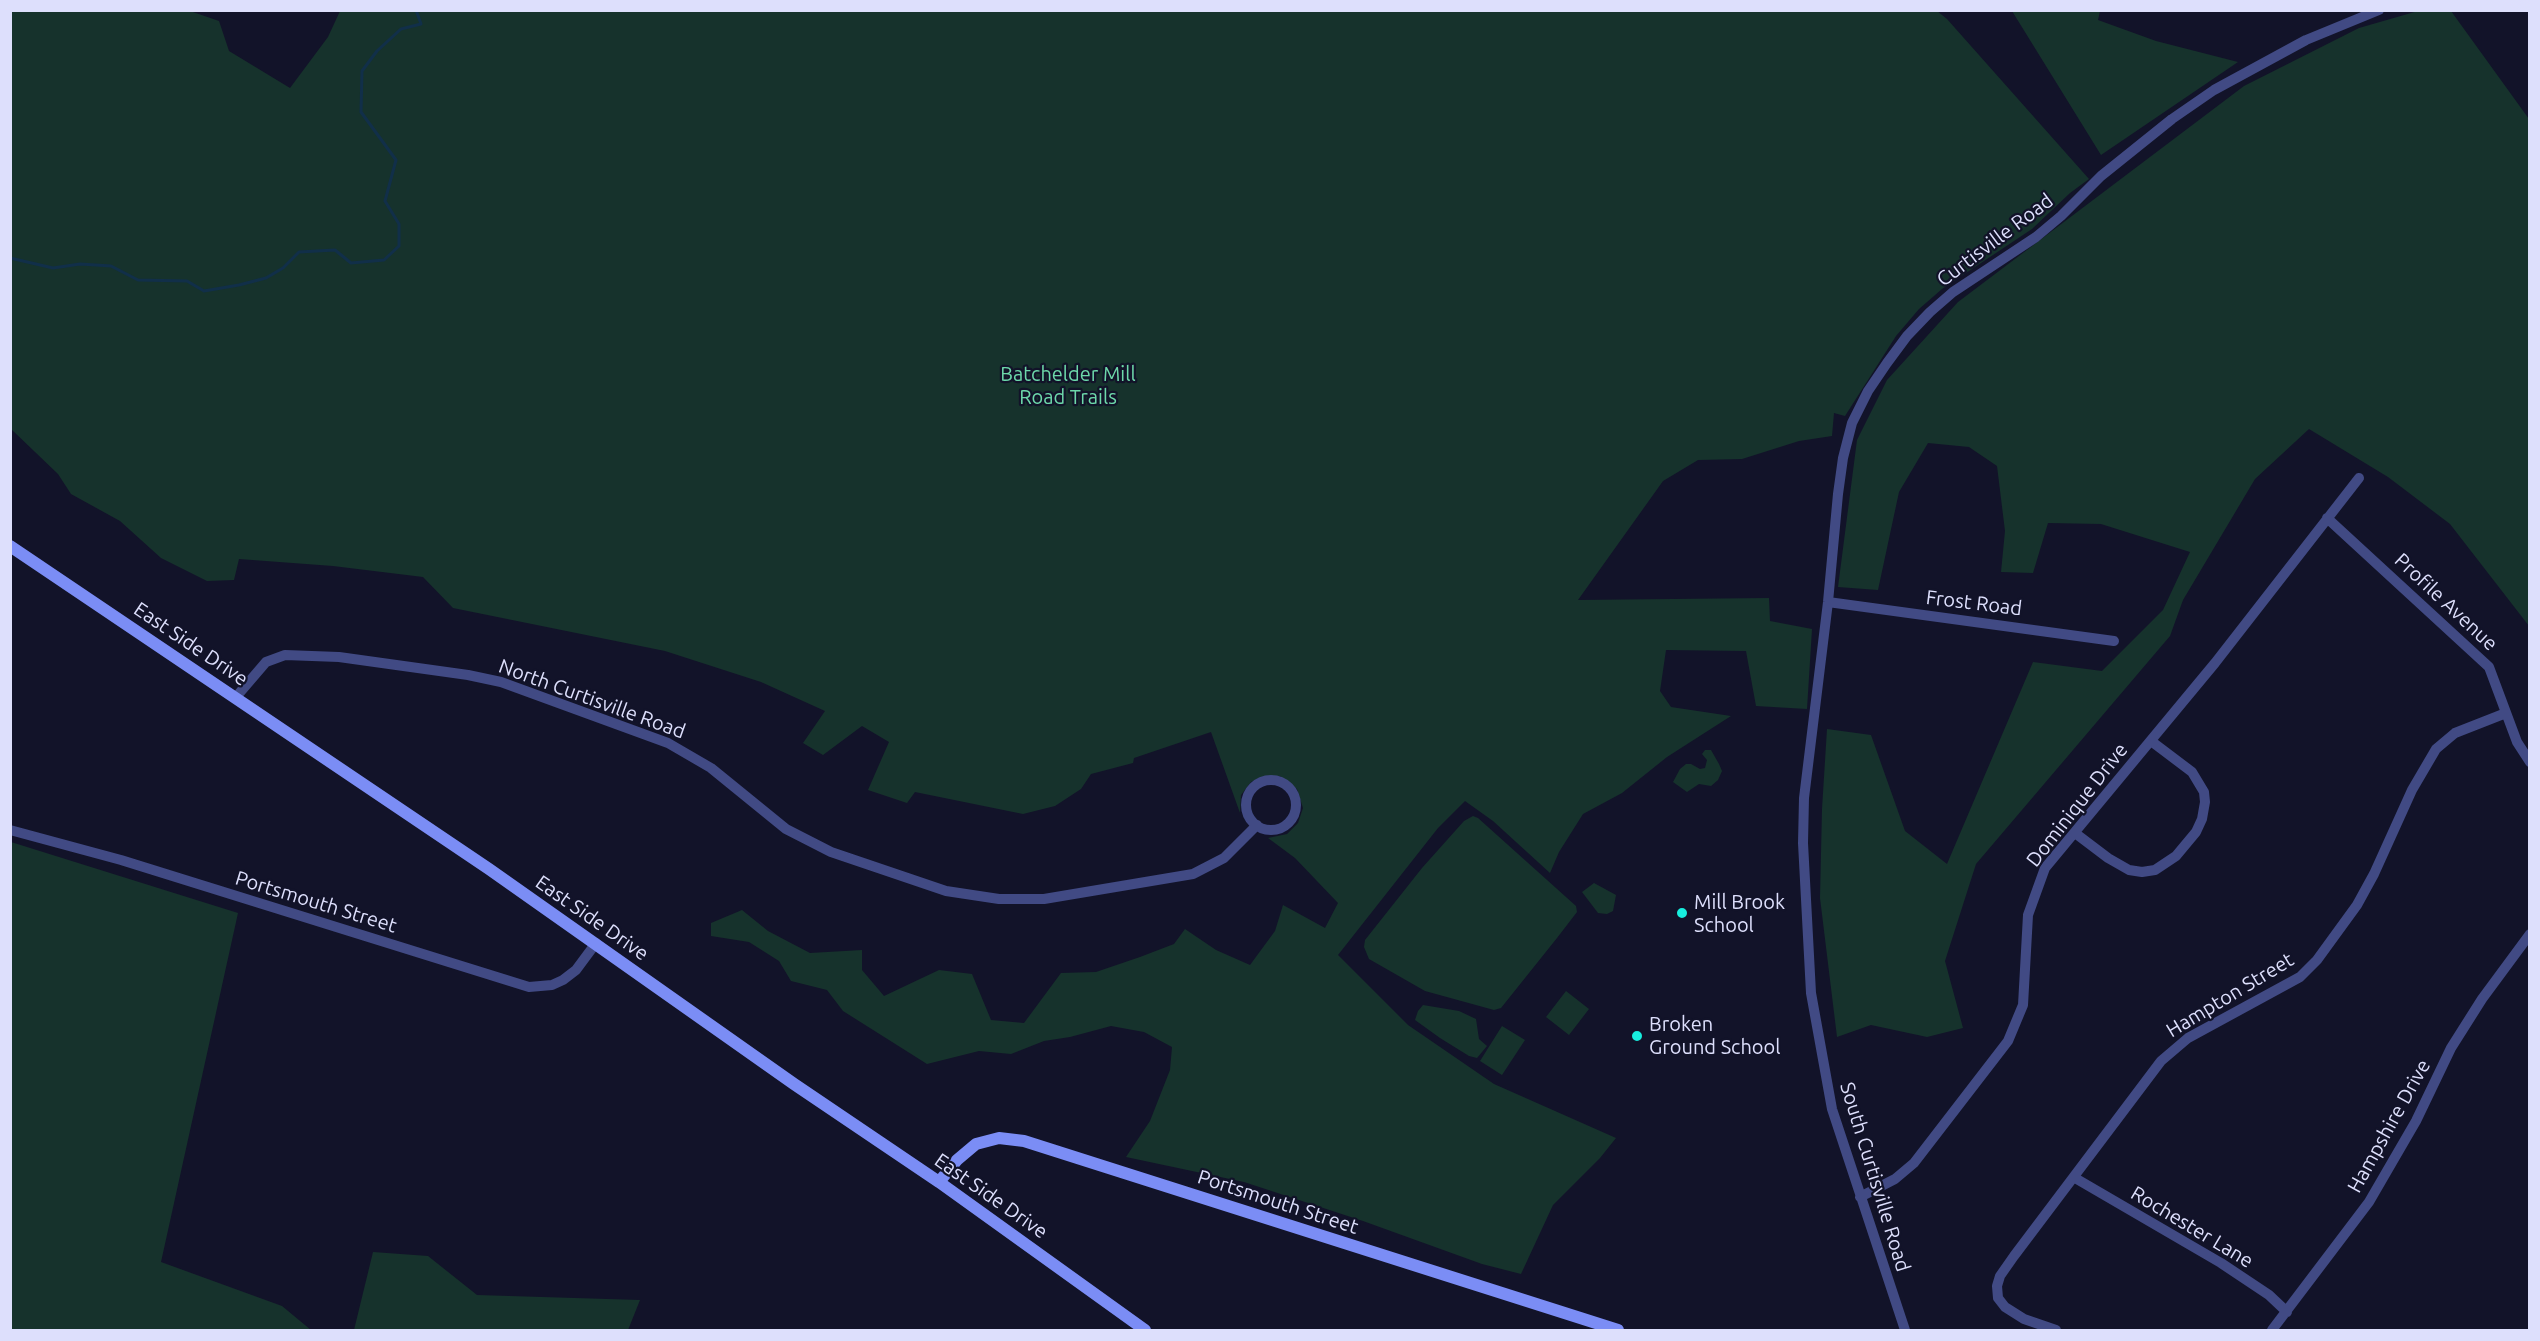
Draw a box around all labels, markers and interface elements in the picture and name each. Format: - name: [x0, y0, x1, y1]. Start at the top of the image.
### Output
- street label: Curtisville Road: [1932, 188, 2058, 292]
- park label: Batchelder Mill Road Trails: [1000, 362, 1136, 409]
- street label: Profile Avenue: [2390, 548, 2502, 656]
- street label: Frost Road: [1925, 585, 2023, 621]
- street label: East Side Drive: [129, 597, 253, 691]
- street label: North Curtisville Road: [495, 654, 689, 744]
- street label: Dominique Drive: [2021, 738, 2133, 872]
- street label: Portsmouth Street: [232, 866, 400, 938]
- street label: East Side Drive: [531, 870, 653, 966]
- place label: Mill Brook School: [1694, 890, 1785, 937]
- marker: Mill Brook School: [1675, 906, 1689, 920]
- street label: Hampton Street: [2162, 947, 2298, 1043]
- place label: Broken Ground School: [1649, 1012, 1780, 1059]
- marker: Broken Ground School: [1630, 1029, 1644, 1043]
- street label: Hampshire Drive: [2342, 1055, 2436, 1197]
- street label: South Curtisville Road: [1835, 1079, 1915, 1275]
- street label: East Side Drive: [930, 1148, 1052, 1244]
- street label: Portsmouth Street: [1195, 1165, 1361, 1239]
- street label: Rochester Lane: [2126, 1181, 2258, 1273]

